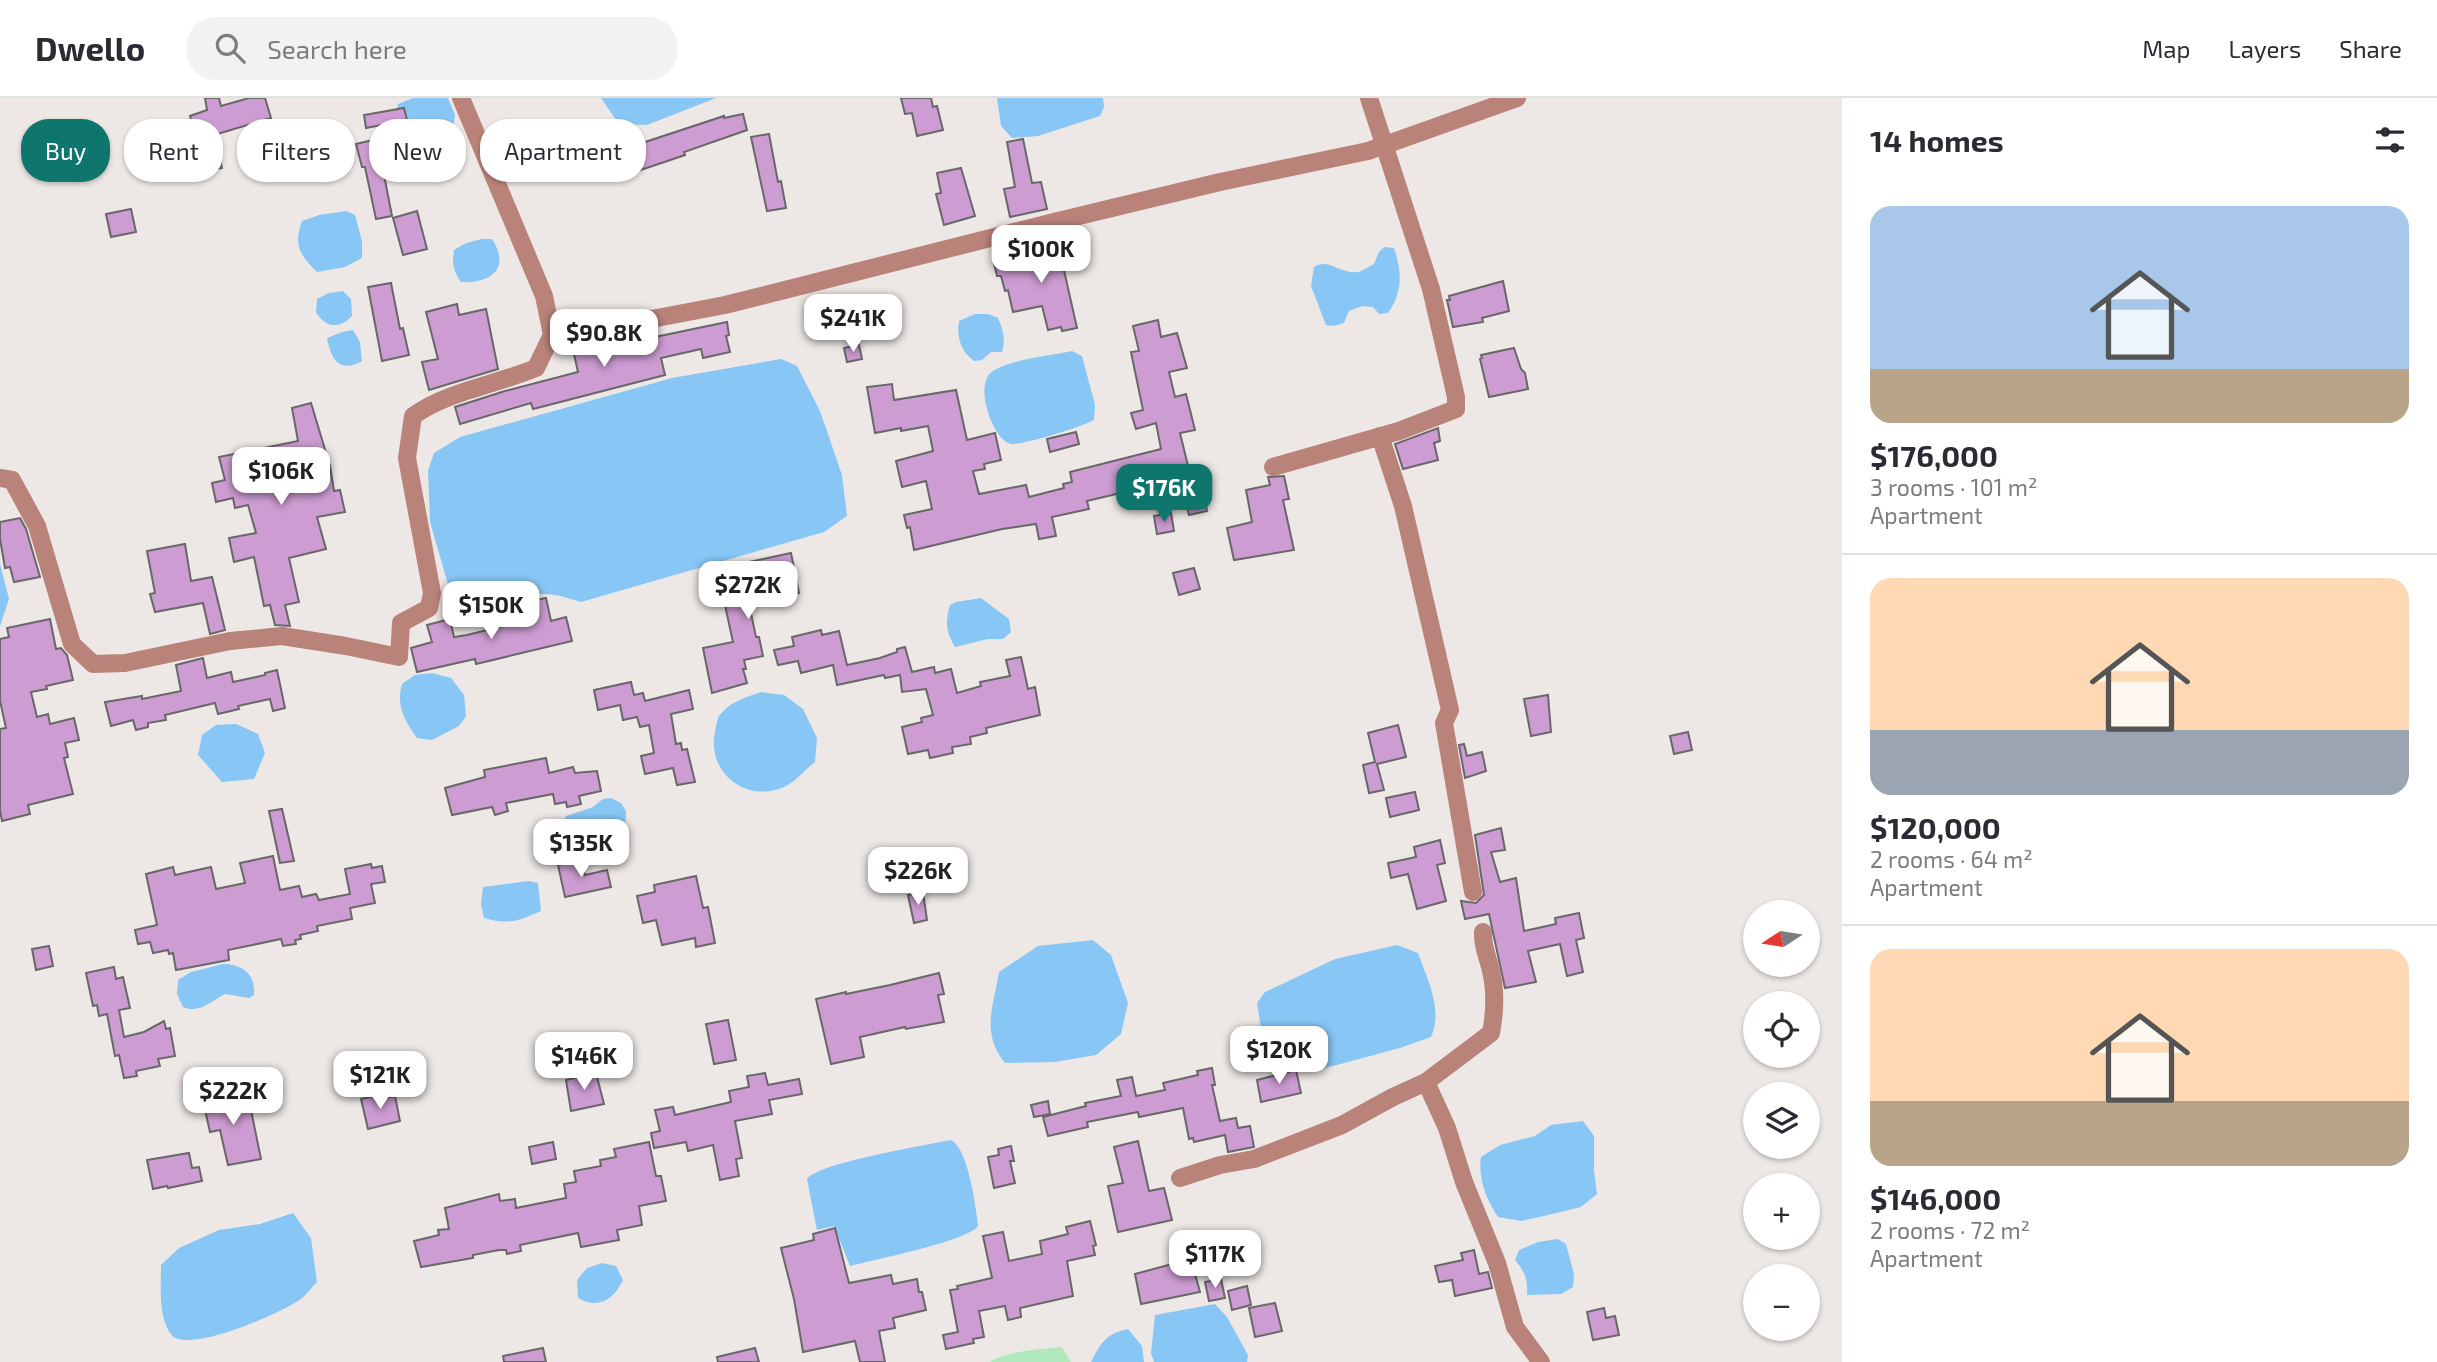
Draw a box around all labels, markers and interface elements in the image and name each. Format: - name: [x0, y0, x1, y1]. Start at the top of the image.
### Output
- search box: [187, 17, 677, 80]
- text: Dwello: [35, 28, 145, 68]
- icon: search: [211, 29, 249, 67]
- text: Search here: [267, 33, 407, 64]
- text: Map: [2142, 34, 2190, 63]
- text: Layers: [2228, 34, 2301, 63]
- text: Share: [2339, 34, 2402, 63]
- chip: Buy: [21, 119, 110, 182]
- chip: Rent: [124, 119, 223, 182]
- chip: Filters: [237, 119, 355, 182]
- chip: New: [369, 119, 466, 182]
- chip: Apartment: [480, 119, 646, 182]
- icon: filters: [2371, 121, 2409, 159]
- text: 14 homes: [1870, 122, 2004, 158]
- pin: $100K: [992, 226, 1090, 285]
- text: $100K: [1008, 234, 1074, 262]
- icon: home: [2077, 252, 2203, 378]
- pin: $241K: [804, 294, 902, 354]
- text: $241K: [820, 303, 886, 331]
- pin: $90.8K: [547, 310, 661, 369]
- text: $90.8K: [566, 318, 642, 346]
- text: $176,000: [1870, 437, 1998, 473]
- pin: $106K: [232, 448, 330, 507]
- text: $106K: [248, 456, 314, 484]
- pin: $176K: [1115, 464, 1213, 524]
- text: $176K: [1132, 473, 1196, 501]
- text: 3 rooms · 101 m²: [1870, 473, 2037, 501]
- text: Apartment: [1870, 501, 1983, 529]
- pin: $272K: [699, 561, 797, 621]
- text: $272K: [715, 570, 781, 598]
- pin: $150K: [442, 582, 540, 641]
- text: $150K: [458, 590, 524, 618]
- icon: home: [2077, 624, 2203, 750]
- text: $120,000: [1870, 809, 2001, 845]
- pin: $135K: [532, 820, 630, 879]
- text: $135K: [549, 828, 613, 856]
- text: 2 rooms · 64 m²: [1870, 845, 2033, 873]
- pin: $226K: [869, 848, 967, 907]
- text: $226K: [884, 856, 952, 884]
- text: Apartment: [1870, 873, 1983, 901]
- north arrow: [1743, 900, 1820, 976]
- map controls: [1743, 900, 1820, 1341]
- button: locate: [1743, 991, 1820, 1068]
- icon: home: [2077, 995, 2203, 1121]
- pin: $120K: [1230, 1026, 1328, 1086]
- pin: $146K: [535, 1032, 633, 1092]
- text: $120K: [1246, 1035, 1312, 1063]
- text: $146K: [551, 1041, 617, 1069]
- pin: $121K: [331, 1052, 429, 1111]
- text: $121K: [349, 1060, 411, 1088]
- pin: $222K: [184, 1068, 282, 1127]
- text: $222K: [199, 1076, 267, 1104]
- button: layers: [1743, 1082, 1820, 1159]
- button: +: [1743, 1173, 1820, 1250]
- text: $146,000: [1870, 1180, 2001, 1216]
- text: 2 rooms · 72 m²: [1870, 1216, 2030, 1244]
- pin: $117K: [1166, 1230, 1264, 1290]
- text: $117K: [1185, 1239, 1245, 1267]
- text: Apartment: [1870, 1244, 1983, 1272]
- button: −: [1743, 1264, 1820, 1341]

